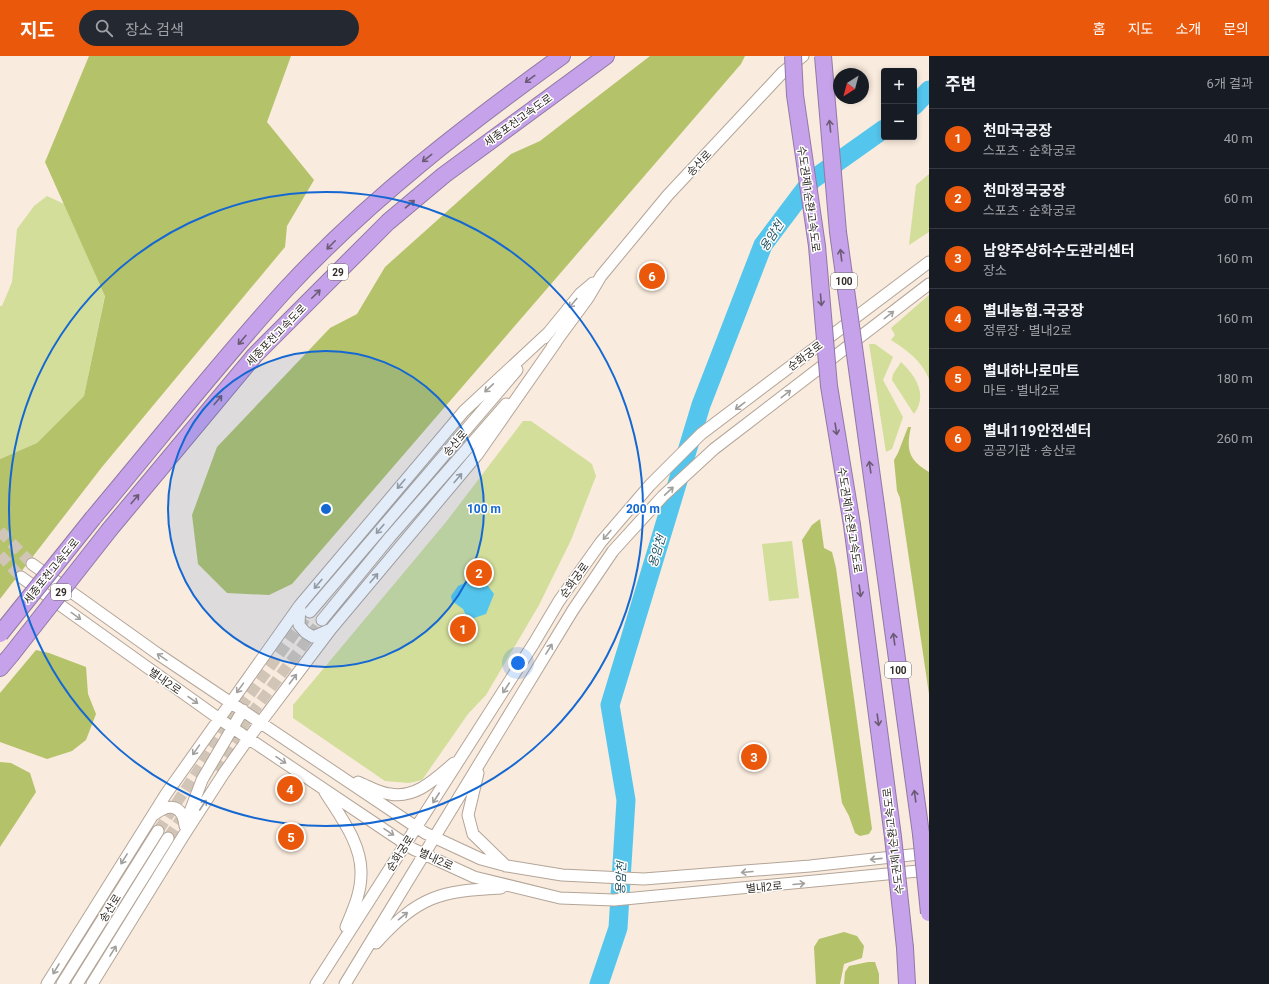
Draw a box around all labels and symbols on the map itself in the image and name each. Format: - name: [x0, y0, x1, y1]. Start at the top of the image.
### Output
- north arrow: [833, 68, 869, 104]
- one-way arrow: [525, 75, 536, 83]
- street label: 세종포천고속도로: [482, 91, 555, 149]
- one-way arrow: [826, 120, 833, 133]
- street label: 수도권제1순환고속도로: [795, 145, 822, 253]
- street label: 송산로: [684, 148, 714, 179]
- one-way arrow: [422, 154, 433, 162]
- one-way arrow: [404, 199, 415, 208]
- water label: 용암천: [757, 217, 788, 254]
- one-way arrow: [326, 240, 336, 250]
- one-way arrow: [837, 249, 845, 262]
- pin: 6: [639, 261, 665, 291]
- road number: 29: [328, 264, 348, 280]
- road number: 100: [831, 273, 857, 289]
- one-way arrow: [311, 289, 321, 299]
- one-way arrow: [818, 293, 825, 306]
- one-way arrow: [569, 298, 578, 308]
- street label: 세종포천고속도로: [244, 302, 309, 369]
- one-way arrow: [884, 310, 895, 319]
- one-way arrow: [238, 335, 247, 345]
- street label: 순화궁로: [785, 339, 825, 374]
- one-way arrow: [484, 383, 494, 393]
- one-way arrow: [781, 390, 792, 398]
- one-way arrow: [214, 394, 223, 405]
- one-way arrow: [734, 401, 745, 410]
- one-way arrow: [832, 422, 840, 435]
- street label: 송산로: [441, 428, 470, 459]
- one-way arrow: [866, 461, 874, 474]
- street label: 수도권제1순환고속도로: [835, 466, 864, 574]
- one-way arrow: [453, 472, 462, 483]
- one-way arrow: [397, 479, 406, 489]
- one-way arrow: [664, 486, 674, 495]
- one-way arrow: [130, 494, 139, 505]
- centre of rings: [319, 502, 333, 516]
- text: 100 m: [467, 502, 501, 516]
- text: 200 m: [626, 502, 660, 516]
- one-way arrow: [375, 524, 384, 535]
- one-way arrow: [603, 530, 612, 540]
- water label: 용암천: [645, 531, 669, 569]
- street label: 세종포천고속도로: [21, 536, 82, 607]
- pin: 2: [466, 558, 492, 588]
- street label: 순화궁로: [557, 560, 592, 600]
- one-way arrow: [370, 572, 379, 583]
- one-way arrow: [313, 578, 322, 589]
- road number: 29: [51, 584, 71, 600]
- one-way arrow: [857, 584, 864, 597]
- one-way arrow: [70, 612, 81, 620]
- pin: 1: [450, 614, 476, 644]
- one-way arrow: [890, 633, 898, 646]
- one-way arrow: [545, 643, 553, 655]
- one-way arrow: [157, 653, 168, 661]
- your location: [508, 653, 528, 673]
- road number: 100: [885, 662, 911, 678]
- street label: 별내2로: [146, 666, 183, 697]
- one-way arrow: [289, 674, 297, 685]
- one-way arrow: [236, 682, 244, 693]
- one-way arrow: [502, 682, 510, 693]
- one-way arrow: [187, 696, 198, 704]
- one-way arrow: [874, 713, 882, 726]
- pin: 3: [741, 742, 767, 772]
- one-way arrow: [192, 744, 200, 755]
- one-way arrow: [275, 756, 286, 764]
- pin: 4: [277, 774, 303, 804]
- street label: 수도권제1순환고속도로: [881, 787, 906, 895]
- one-way arrow: [911, 789, 919, 802]
- one-way arrow: [432, 792, 440, 803]
- one-way arrow: [200, 799, 208, 811]
- pin: 5: [278, 822, 304, 852]
- one-way arrow: [383, 829, 395, 837]
- street label: 순화궁로: [384, 833, 417, 874]
- street label: 별내2로: [416, 846, 455, 873]
- one-way arrow: [120, 853, 128, 865]
- one-way arrow: [870, 855, 883, 863]
- water label: 용암천: [613, 859, 629, 895]
- one-way arrow: [741, 868, 754, 875]
- street label: 별내2로: [745, 879, 783, 896]
- one-way arrow: [792, 880, 805, 887]
- street label: 송산로: [97, 892, 124, 925]
- one-way arrow: [398, 912, 409, 921]
- one-way arrow: [109, 945, 117, 957]
- one-way arrow: [51, 963, 59, 975]

